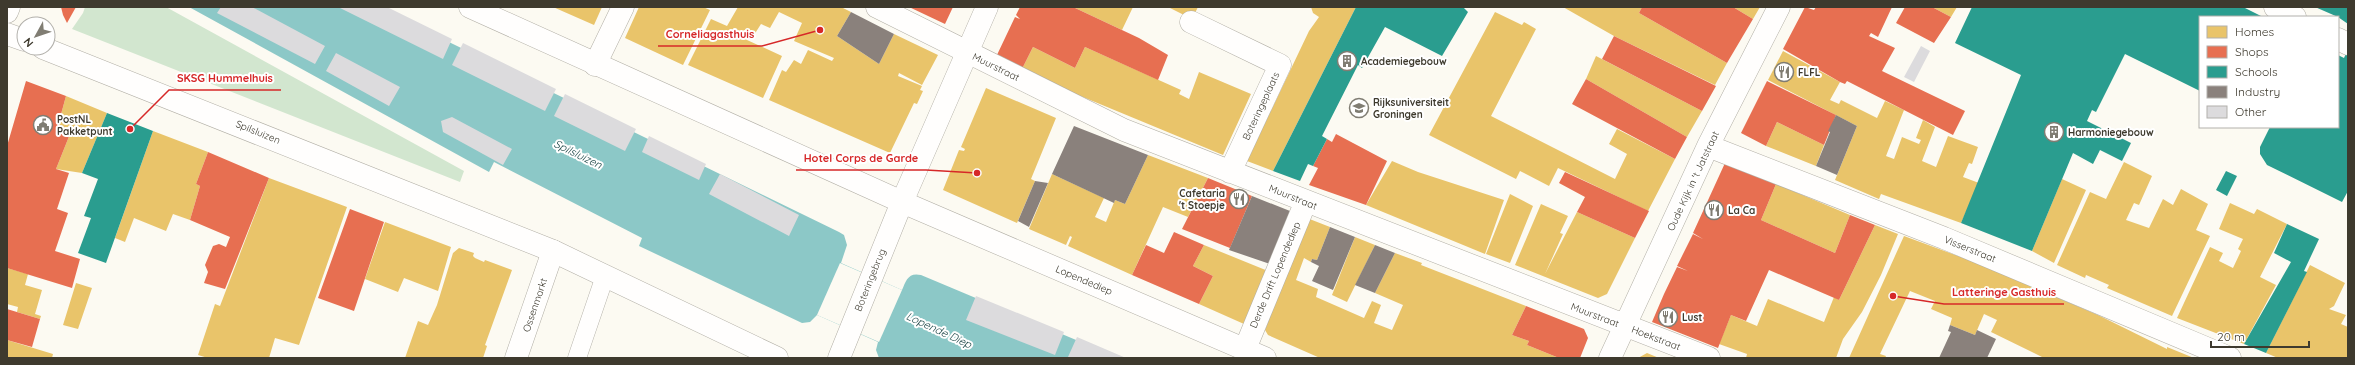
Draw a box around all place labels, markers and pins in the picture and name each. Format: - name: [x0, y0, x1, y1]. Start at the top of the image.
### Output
- callout: Corneliagasthuis: [658, 23, 762, 46]
- building icon: Academiegebouw: [1336, 50, 1358, 72]
- place label: Academiegebouw: [1361, 55, 1447, 68]
- restaurant icon: FLFL: [1773, 61, 1795, 83]
- place label: FLFL: [1798, 66, 1821, 79]
- callout: SKSG Hummelhuis: [169, 67, 281, 90]
- place label: Rijksuniversiteit Groningen: [1373, 96, 1449, 121]
- school or university icon: Rijksuniversiteit Groningen: [1348, 97, 1370, 119]
- place label: PostNL Pakketpunt: [57, 113, 113, 138]
- public building icon: PostNL Pakketpunt: [32, 114, 54, 136]
- building icon: Harmoniegebouw: [2043, 121, 2065, 143]
- place label: Harmoniegebouw: [2068, 126, 2154, 139]
- callout: Hotel Corps de Garde: [796, 147, 926, 170]
- place label: Cafetaria 't Stoepje: [1179, 187, 1225, 212]
- restaurant icon: Cafetaria 't Stoepje: [1228, 188, 1250, 210]
- restaurant icon: La Ca: [1703, 199, 1725, 221]
- place label: La Ca: [1728, 204, 1755, 217]
- callout: Latteringe Gasthuis: [1944, 281, 2064, 304]
- restaurant icon: Lust: [1657, 306, 1679, 328]
- place label: Lust: [1682, 311, 1702, 324]

